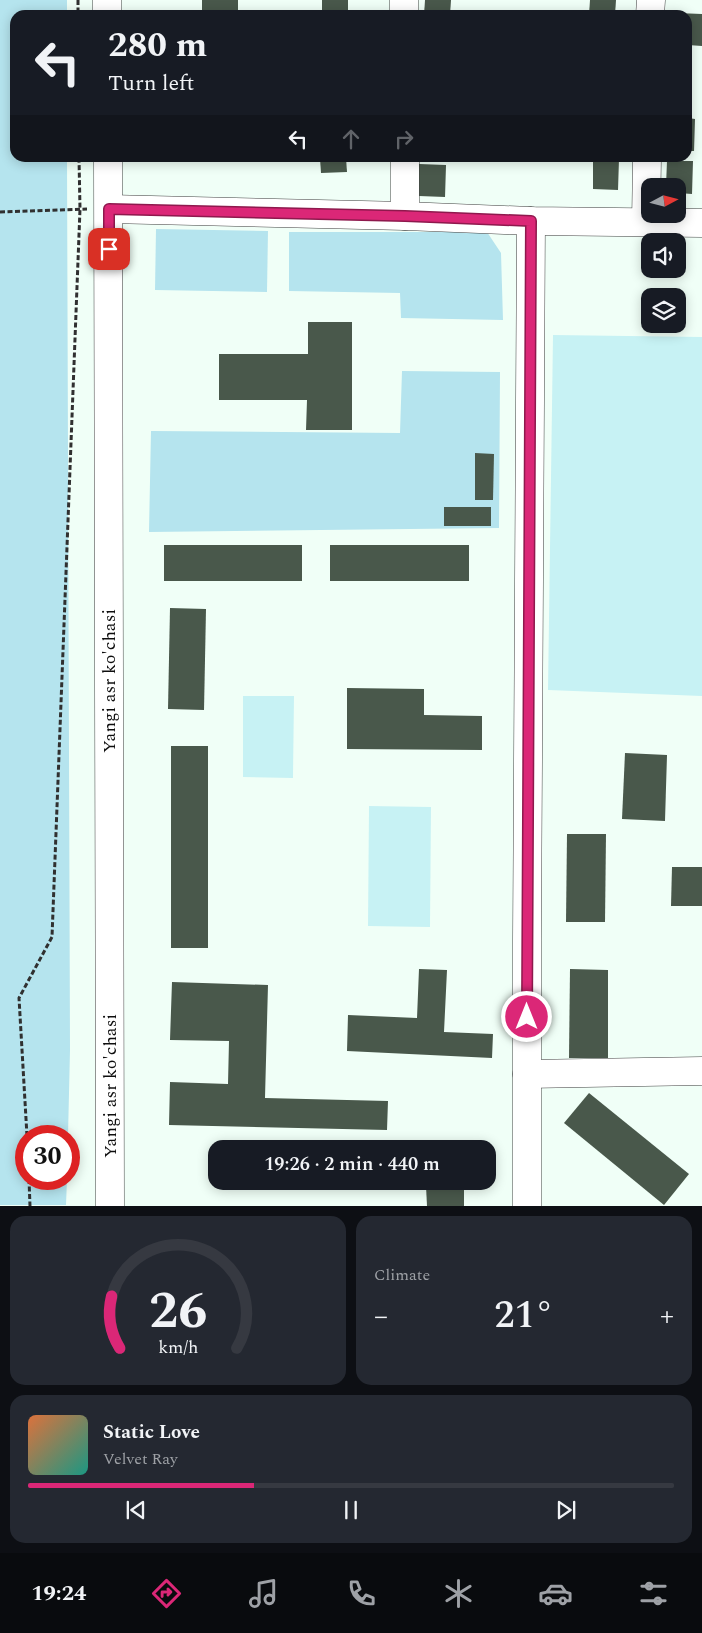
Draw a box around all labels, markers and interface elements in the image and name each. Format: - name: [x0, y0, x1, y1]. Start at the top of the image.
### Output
- text: 280 m: [108, 19, 207, 72]
- icon: left: [25, 30, 90, 95]
- text: Turn left: [108, 67, 194, 100]
- icon: left: [284, 125, 312, 153]
- icon: ahead: [337, 125, 365, 153]
- icon: right: [390, 125, 418, 153]
- north arrow: [641, 178, 686, 222]
- map controls: [641, 178, 686, 333]
- pin: [88, 228, 130, 270]
- button: sound: [641, 233, 686, 278]
- icon: arrive: [95, 235, 123, 263]
- button: layers: [641, 288, 686, 333]
- street label: Yangi asr ko'chasi: [96, 609, 123, 753]
- position arrow: [500, 990, 552, 1042]
- street label: Yangi asr ko'chasi: [97, 1014, 124, 1158]
- speed limit sign: 30: [15, 1125, 80, 1190]
- text: 19:26 · 2 min · 440 m: [264, 1150, 440, 1179]
- text: Climate: [374, 1263, 430, 1287]
- text: 26: [149, 1272, 207, 1351]
- text: 21°: [494, 1287, 554, 1345]
- text: −: [374, 1295, 388, 1338]
- text: +: [660, 1295, 674, 1338]
- text: km/h: [158, 1334, 198, 1361]
- text: Static Love: [103, 1418, 200, 1447]
- text: Velvet Ray: [103, 1447, 178, 1471]
- icon: previous: [122, 1496, 150, 1524]
- icon: pause: [337, 1496, 365, 1524]
- icon: next: [552, 1496, 580, 1524]
- icon: directions: [149, 1576, 184, 1611]
- icon: music: [246, 1576, 281, 1611]
- icon: phone: [344, 1576, 379, 1611]
- icon: climate: [441, 1576, 476, 1611]
- icon: car: [538, 1576, 573, 1611]
- icon: filters: [636, 1576, 671, 1611]
- text: 19:24: [31, 1577, 86, 1610]

